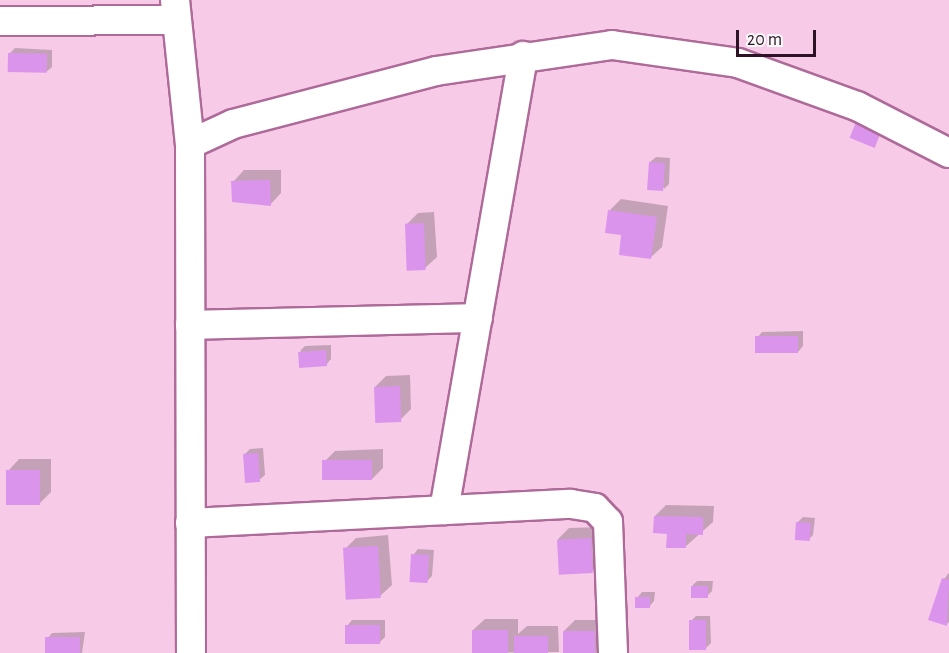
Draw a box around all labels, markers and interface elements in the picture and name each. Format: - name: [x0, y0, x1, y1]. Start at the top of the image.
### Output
- scale bar: [739, 18, 818, 56]
- text: 20 m: [747, 31, 782, 49]

